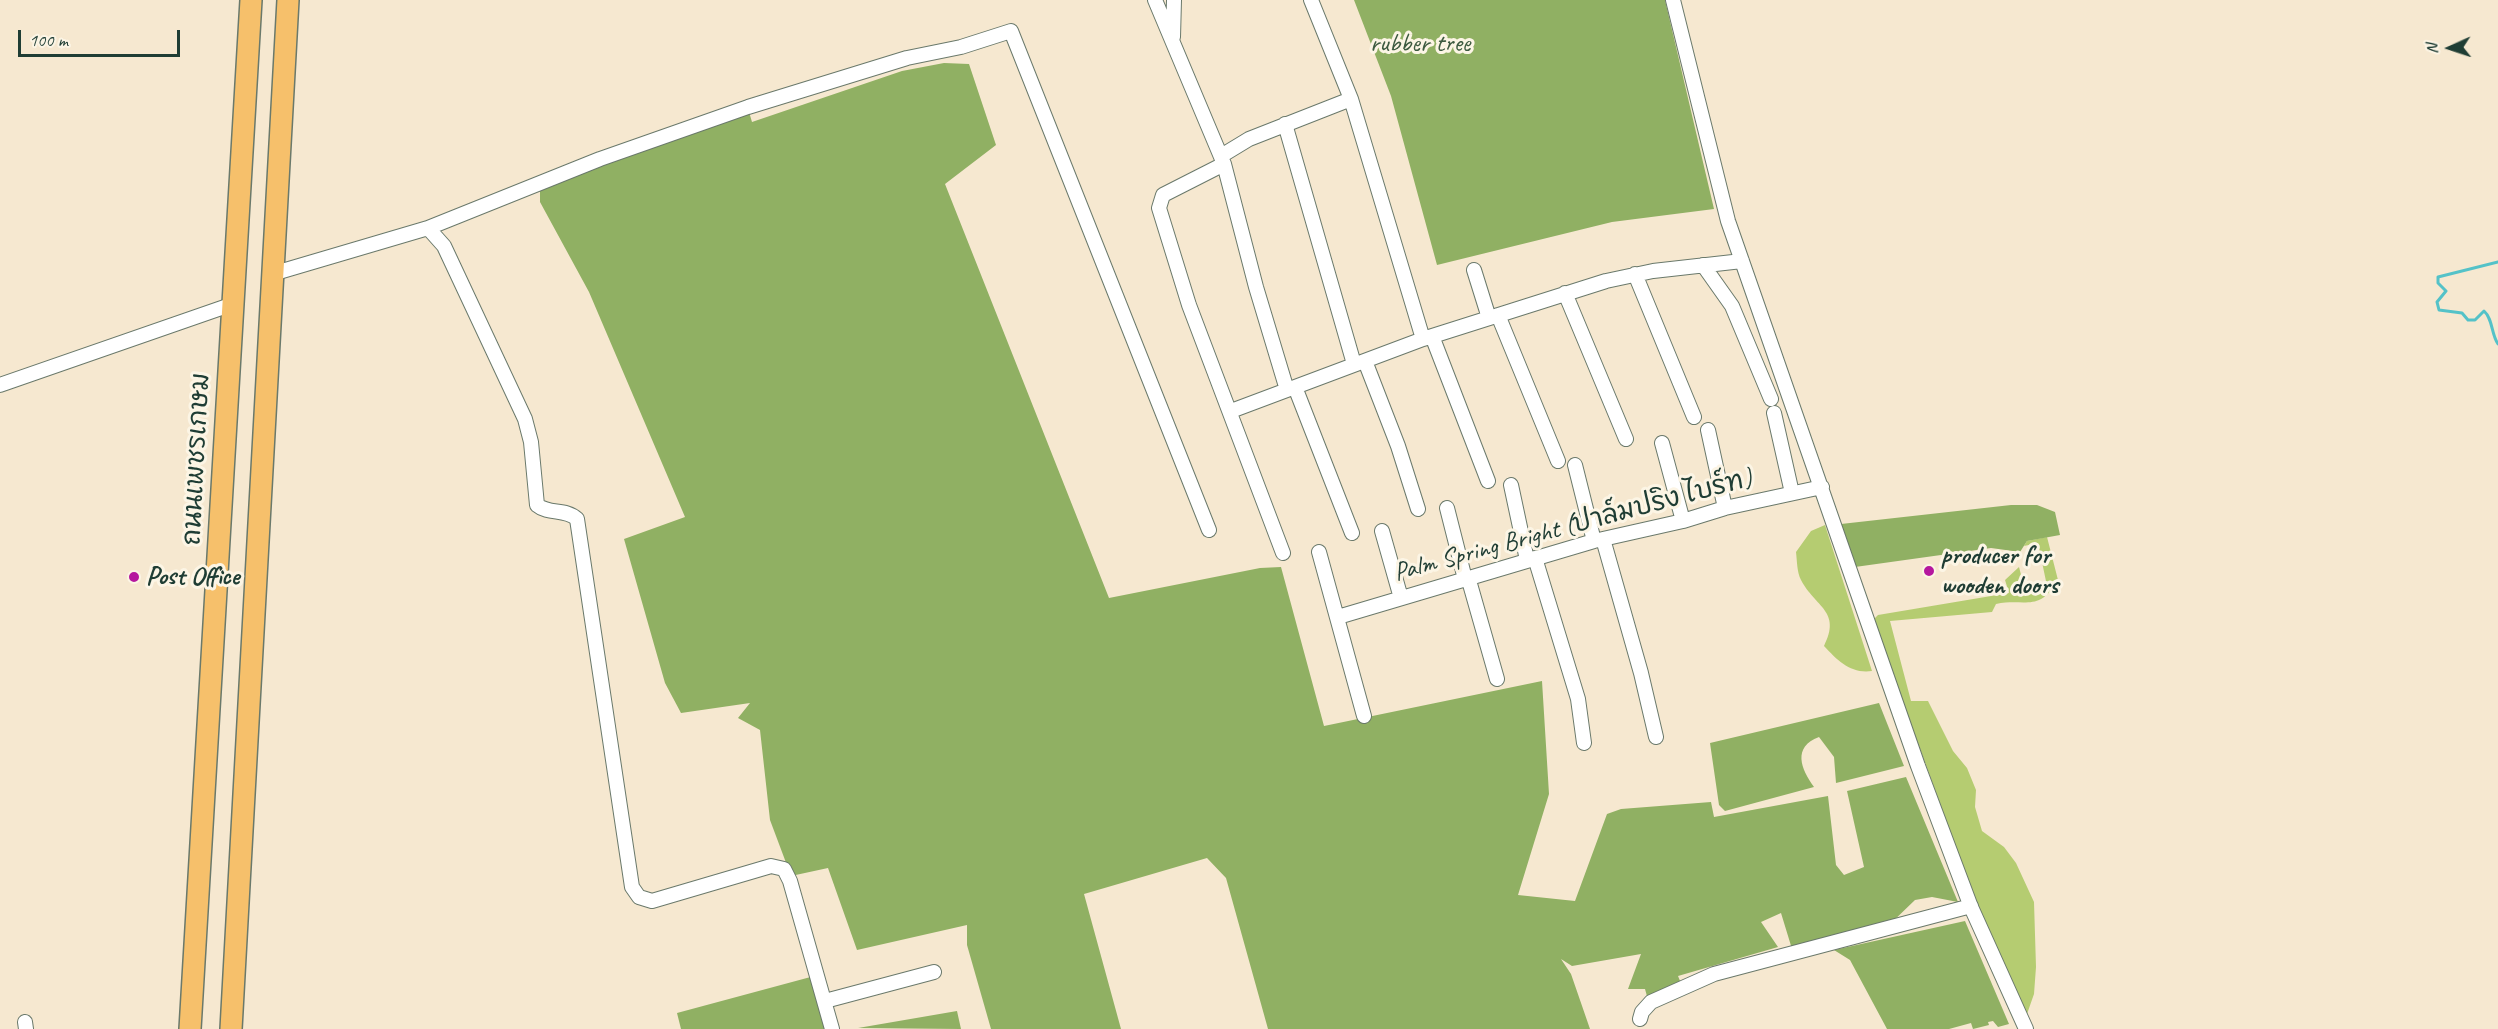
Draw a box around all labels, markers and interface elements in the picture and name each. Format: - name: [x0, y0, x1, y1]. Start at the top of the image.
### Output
- scale bar: [21, 18, 183, 56]
- north arrow: [2420, 18, 2480, 78]
- park label: rubber tree: [1370, 28, 1470, 60]
- text: 100 m: [29, 29, 68, 51]
- text: N: [2422, 43, 2442, 54]
- street label: ถนนเพชรเกษม: [177, 372, 217, 546]
- street label: Palm Spring Bright (ปาล์มปริง ไบร์ท): [1390, 463, 1756, 589]
- place label: producer for wooden doors: [1941, 540, 2058, 602]
- place label: Post Office: [146, 561, 239, 593]
- marker: producer for wooden doors: [1922, 564, 1936, 578]
- marker: Post Office: [127, 570, 141, 584]

